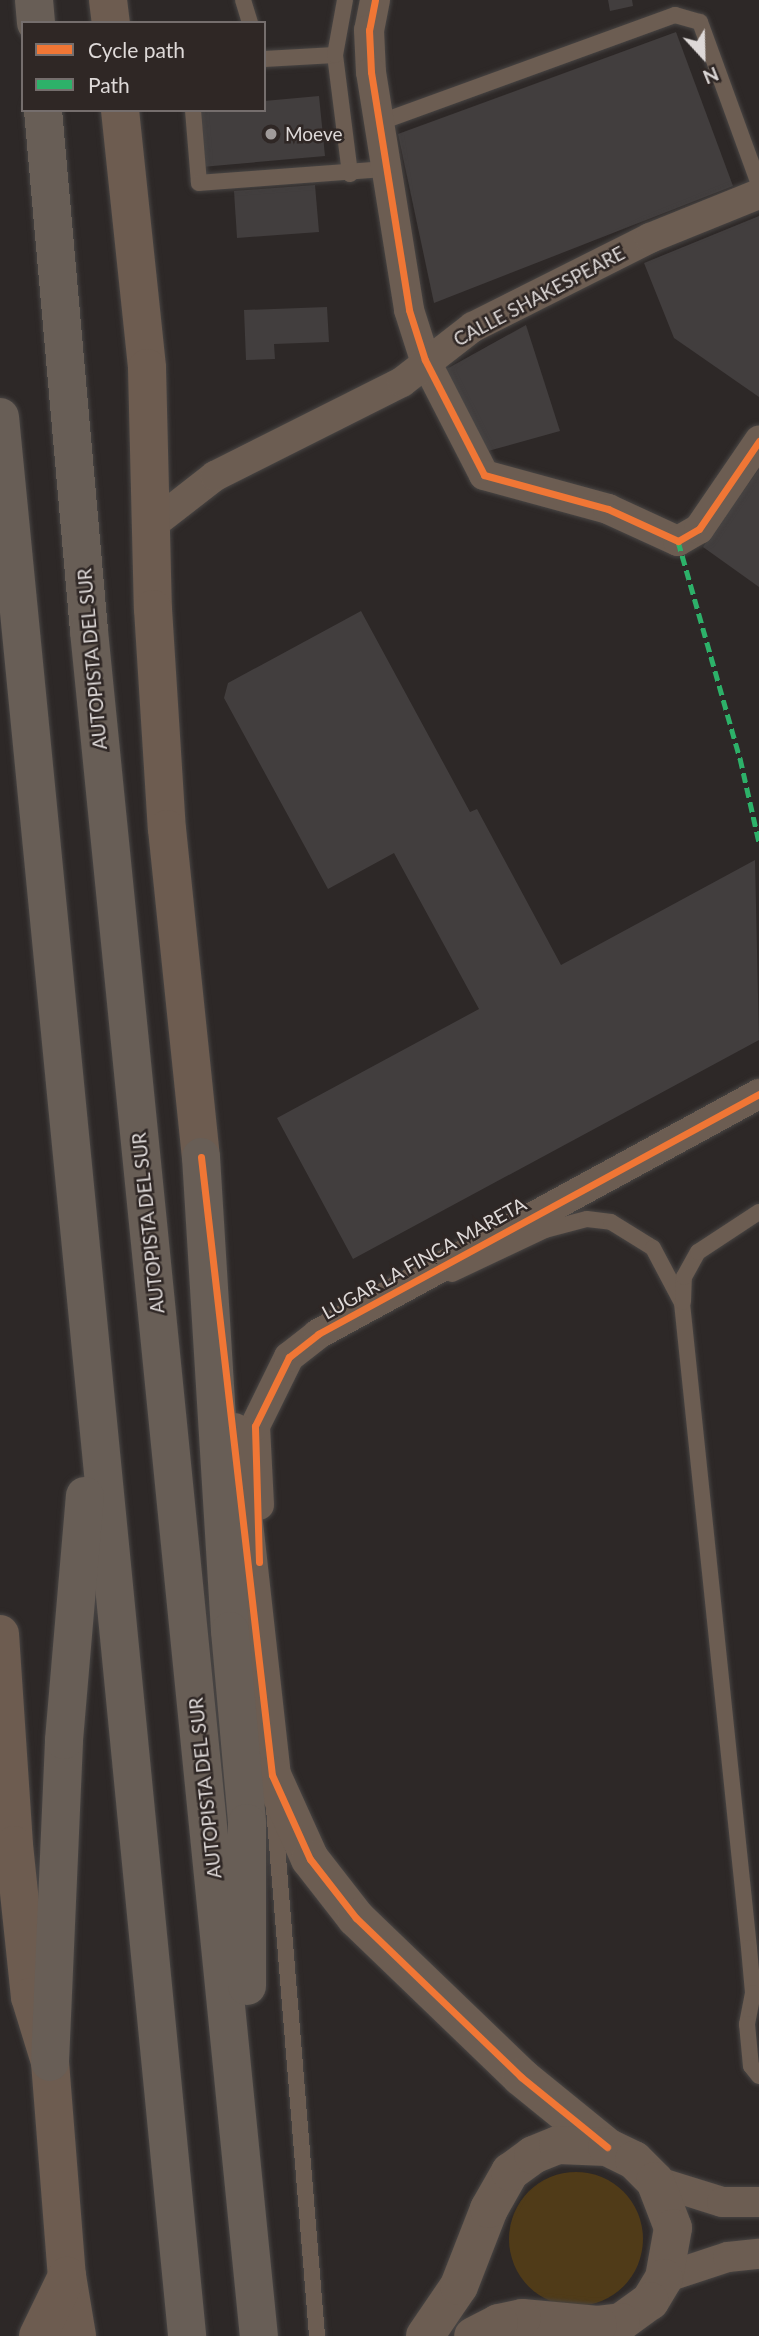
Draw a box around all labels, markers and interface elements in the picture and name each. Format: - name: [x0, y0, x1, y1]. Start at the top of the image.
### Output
- legend: [21, 21, 266, 112]
- north arrow: [668, 21, 738, 91]
- text: Cycle path: [88, 37, 185, 62]
- text: N: [700, 63, 722, 89]
- text: Path: [88, 72, 130, 97]
- place label: Moeve: [285, 123, 343, 145]
- marker: Moeve: [263, 126, 279, 142]
- street label: CALLE SHAKESPEARE: [450, 241, 628, 351]
- street label: AUTOPISTA DEL SUR: [73, 567, 111, 751]
- street label: AUTOPISTA DEL SUR: [127, 1131, 169, 1315]
- street label: LUGAR LA FINCA MARETA: [317, 1192, 531, 1324]
- street label: AUTOPISTA DEL SUR: [184, 1696, 226, 1880]

